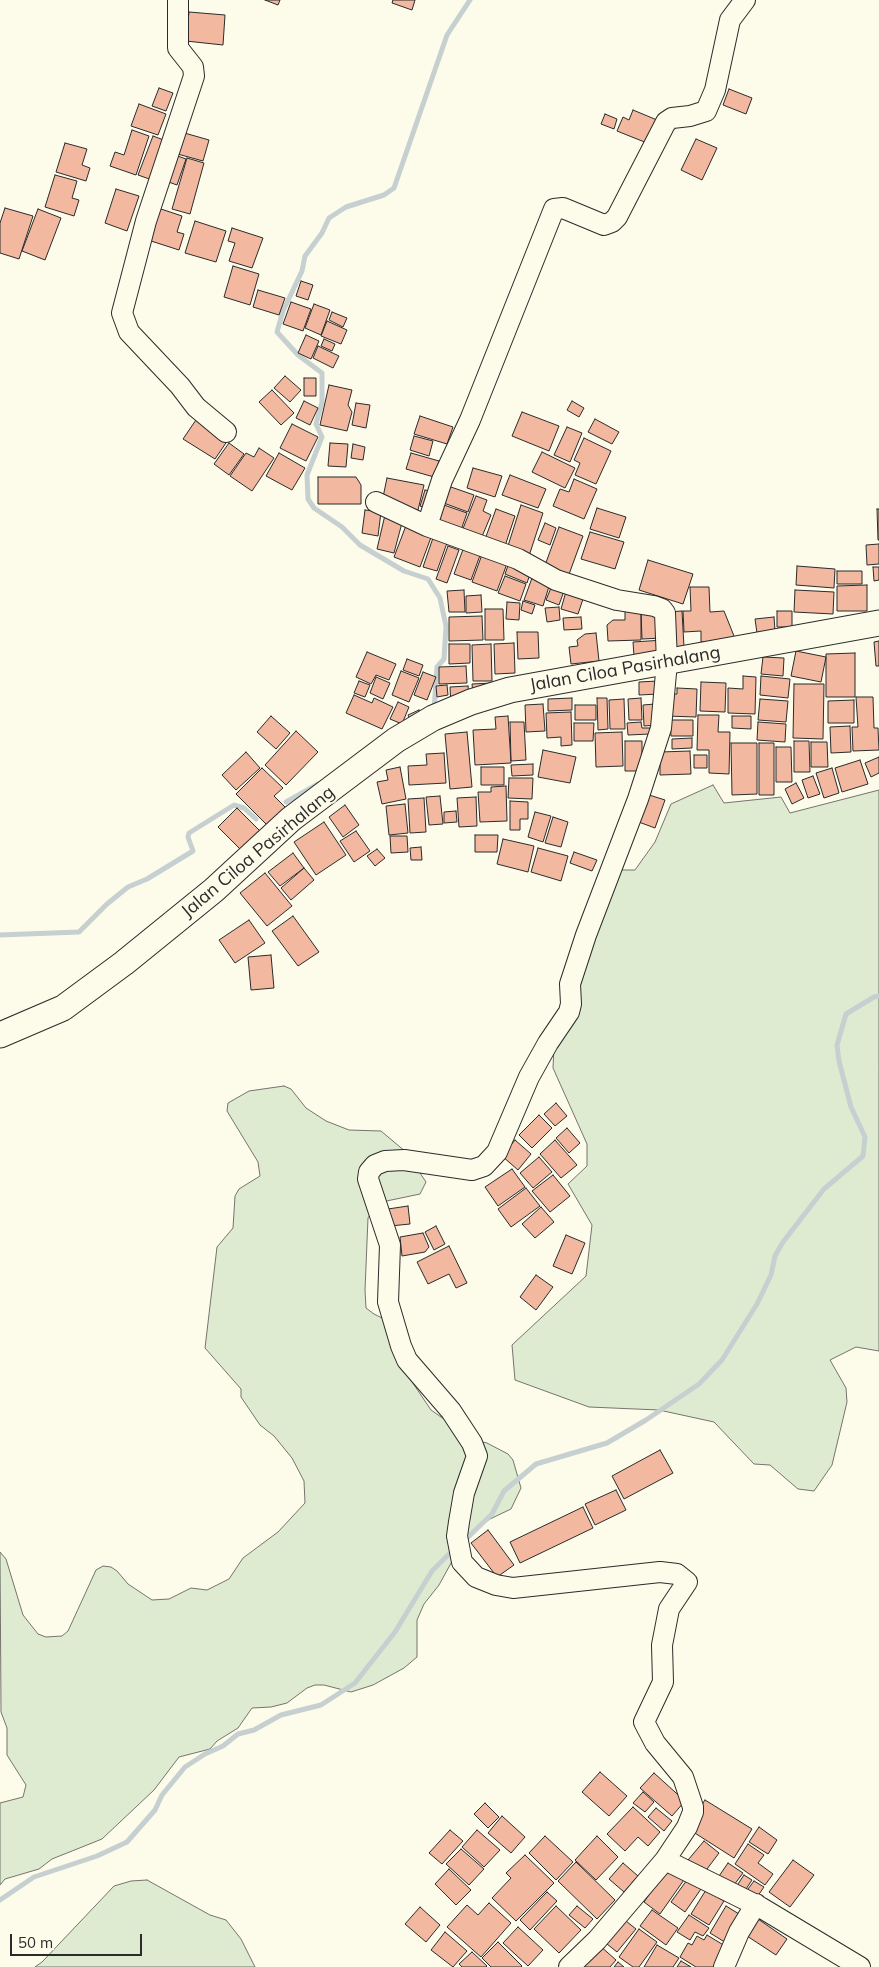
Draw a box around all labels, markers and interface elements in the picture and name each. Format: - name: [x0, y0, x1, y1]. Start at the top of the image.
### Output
- street label: Jalan Ciloa Pasirhalang: [528, 642, 722, 696]
- street label: Jalan Ciloa Pasirhalang: [177, 782, 339, 922]
- scale bar: [12, 1924, 145, 1956]
- text: 50 m: [18, 1933, 53, 1952]

